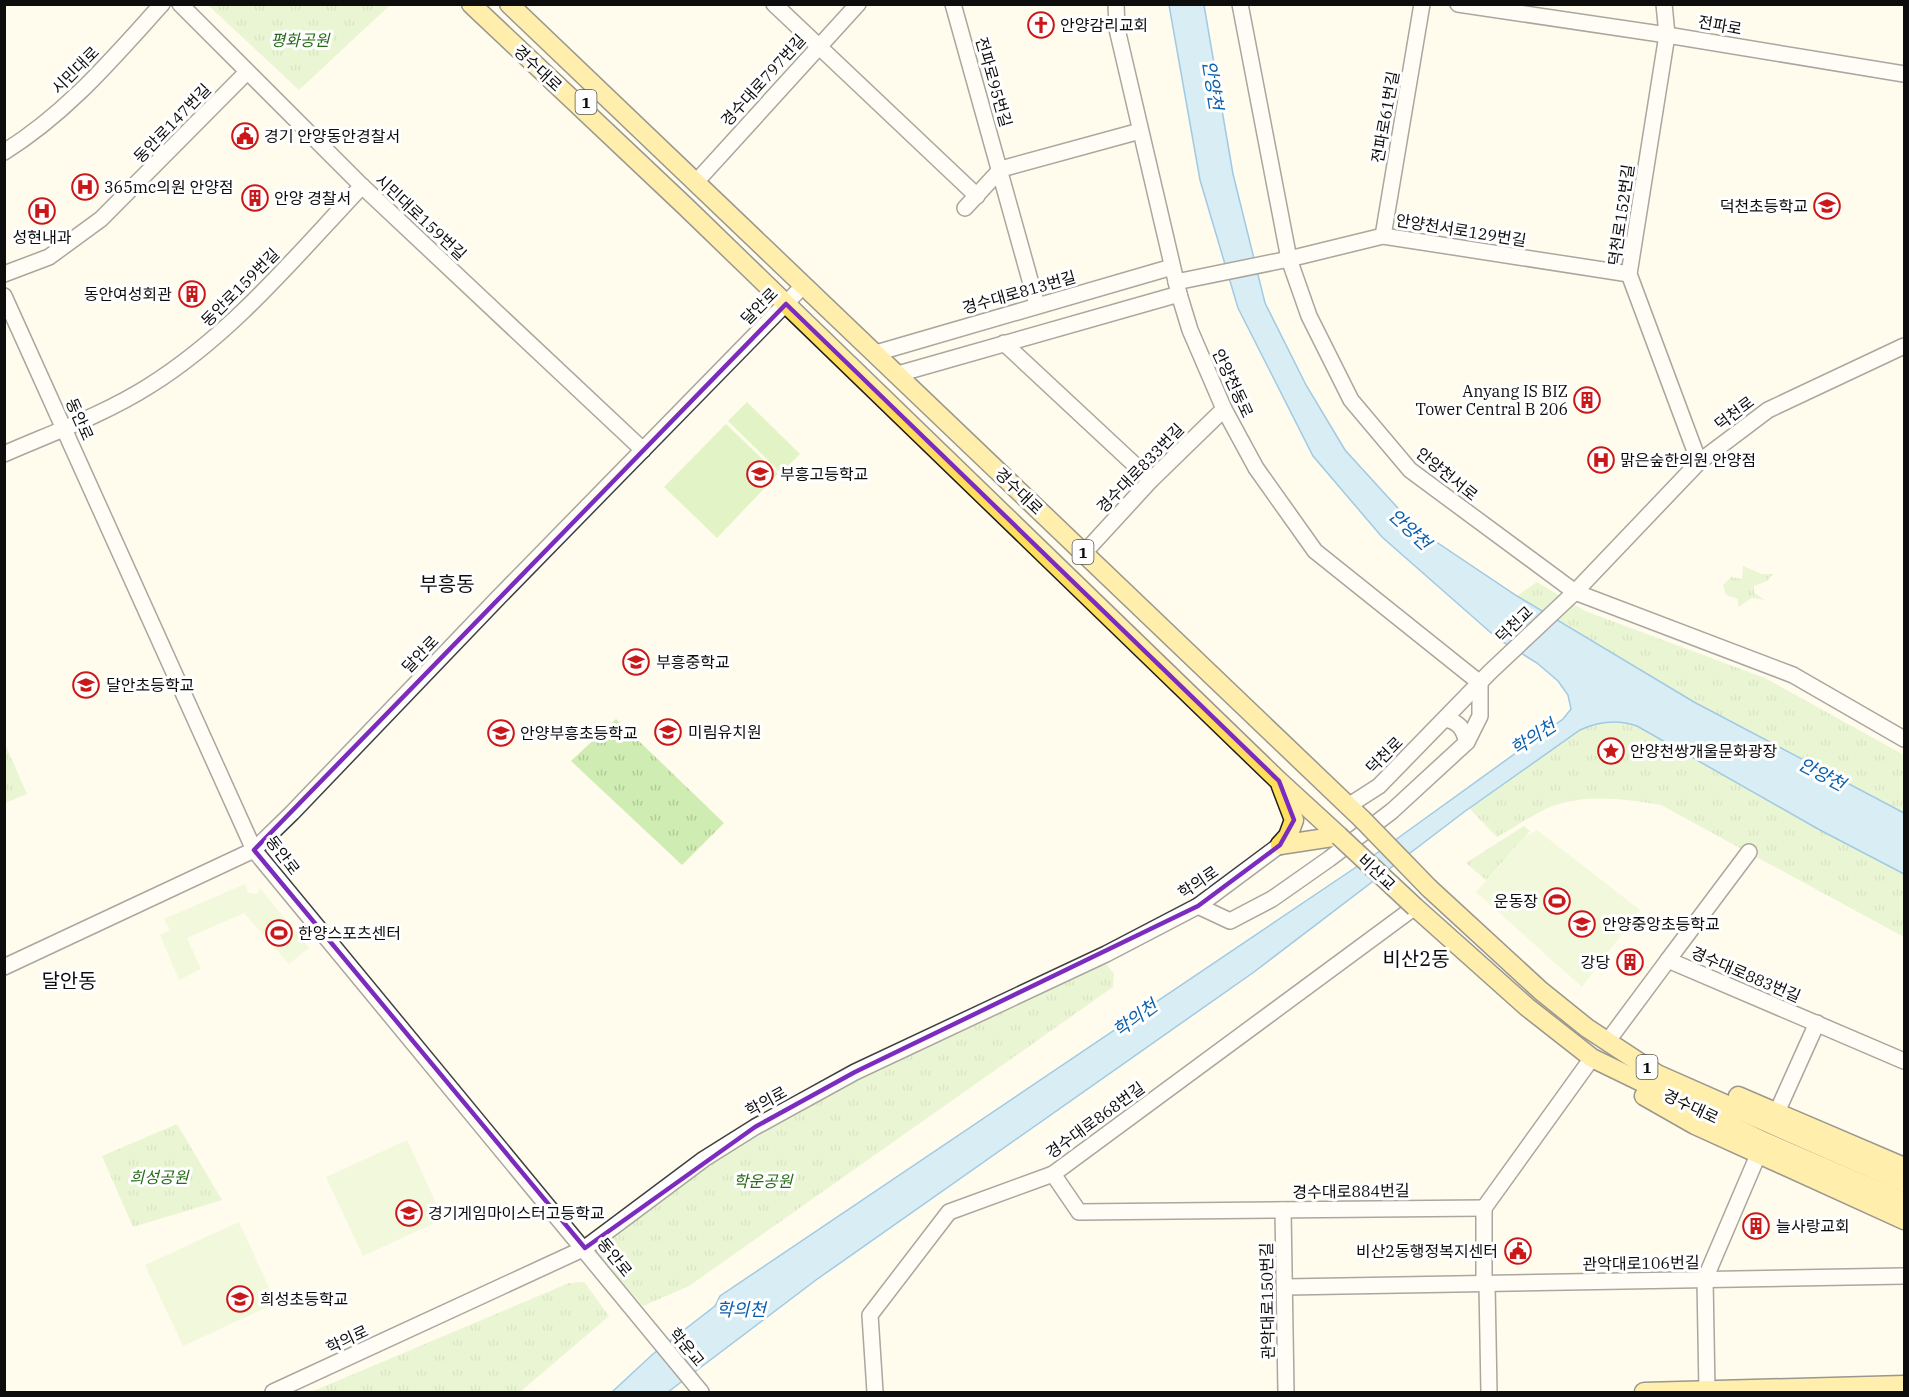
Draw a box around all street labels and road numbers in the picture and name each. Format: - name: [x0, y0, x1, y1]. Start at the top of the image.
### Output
- street label: 전파로: [1697, 11, 1744, 39]
- street label: 경수대로797번길: [716, 30, 810, 130]
- street label: 전파로95번길: [972, 35, 1016, 129]
- street label: 경수대로: [510, 41, 567, 96]
- street label: 시민대로: [47, 42, 103, 98]
- street label: 전파로61번길: [1367, 70, 1403, 164]
- street label: 동안로147번길: [129, 79, 215, 167]
- road number: 1: [576, 90, 596, 114]
- street label: 덕천로152번길: [1604, 163, 1638, 267]
- street label: 시민대로159번길: [371, 170, 471, 264]
- street label: 안양천서로129번길: [1394, 210, 1528, 250]
- street label: 동안로159번길: [197, 244, 283, 330]
- street label: 경수대로813번길: [960, 266, 1078, 318]
- street label: 달안로: [736, 283, 782, 329]
- street label: 안양천동로: [1208, 345, 1258, 421]
- street label: 덕천로: [1710, 392, 1758, 434]
- street label: 동안로: [62, 395, 98, 443]
- street label: 경수대로833번길: [1092, 419, 1188, 517]
- street label: 안양천서로: [1412, 443, 1482, 505]
- street label: 경수대로: [991, 463, 1047, 519]
- road number: 1: [1072, 540, 1094, 564]
- street label: 덕천교: [1491, 601, 1537, 647]
- street label: 달안로: [397, 631, 443, 677]
- street label: 덕천로: [1361, 732, 1407, 778]
- street label: 동안로: [262, 831, 304, 879]
- street label: 비산교: [1354, 850, 1400, 894]
- street label: 학의로: [1174, 861, 1222, 903]
- street label: 경수대로883번길: [1688, 942, 1804, 1006]
- road number: 1: [1636, 1055, 1658, 1079]
- street label: 경수대로868번길: [1042, 1077, 1148, 1163]
- street label: 학의로: [742, 1081, 790, 1120]
- street label: 경수대로: [1660, 1084, 1722, 1128]
- street label: 경수대로884번길: [1292, 1180, 1410, 1202]
- street label: 동안로: [593, 1234, 637, 1281]
- street label: 관악대로150번길: [1256, 1242, 1278, 1360]
- street label: 관악대로106번길: [1582, 1252, 1700, 1274]
- street label: 학의로: [323, 1320, 371, 1357]
- street label: 학운교: [665, 1324, 709, 1370]

